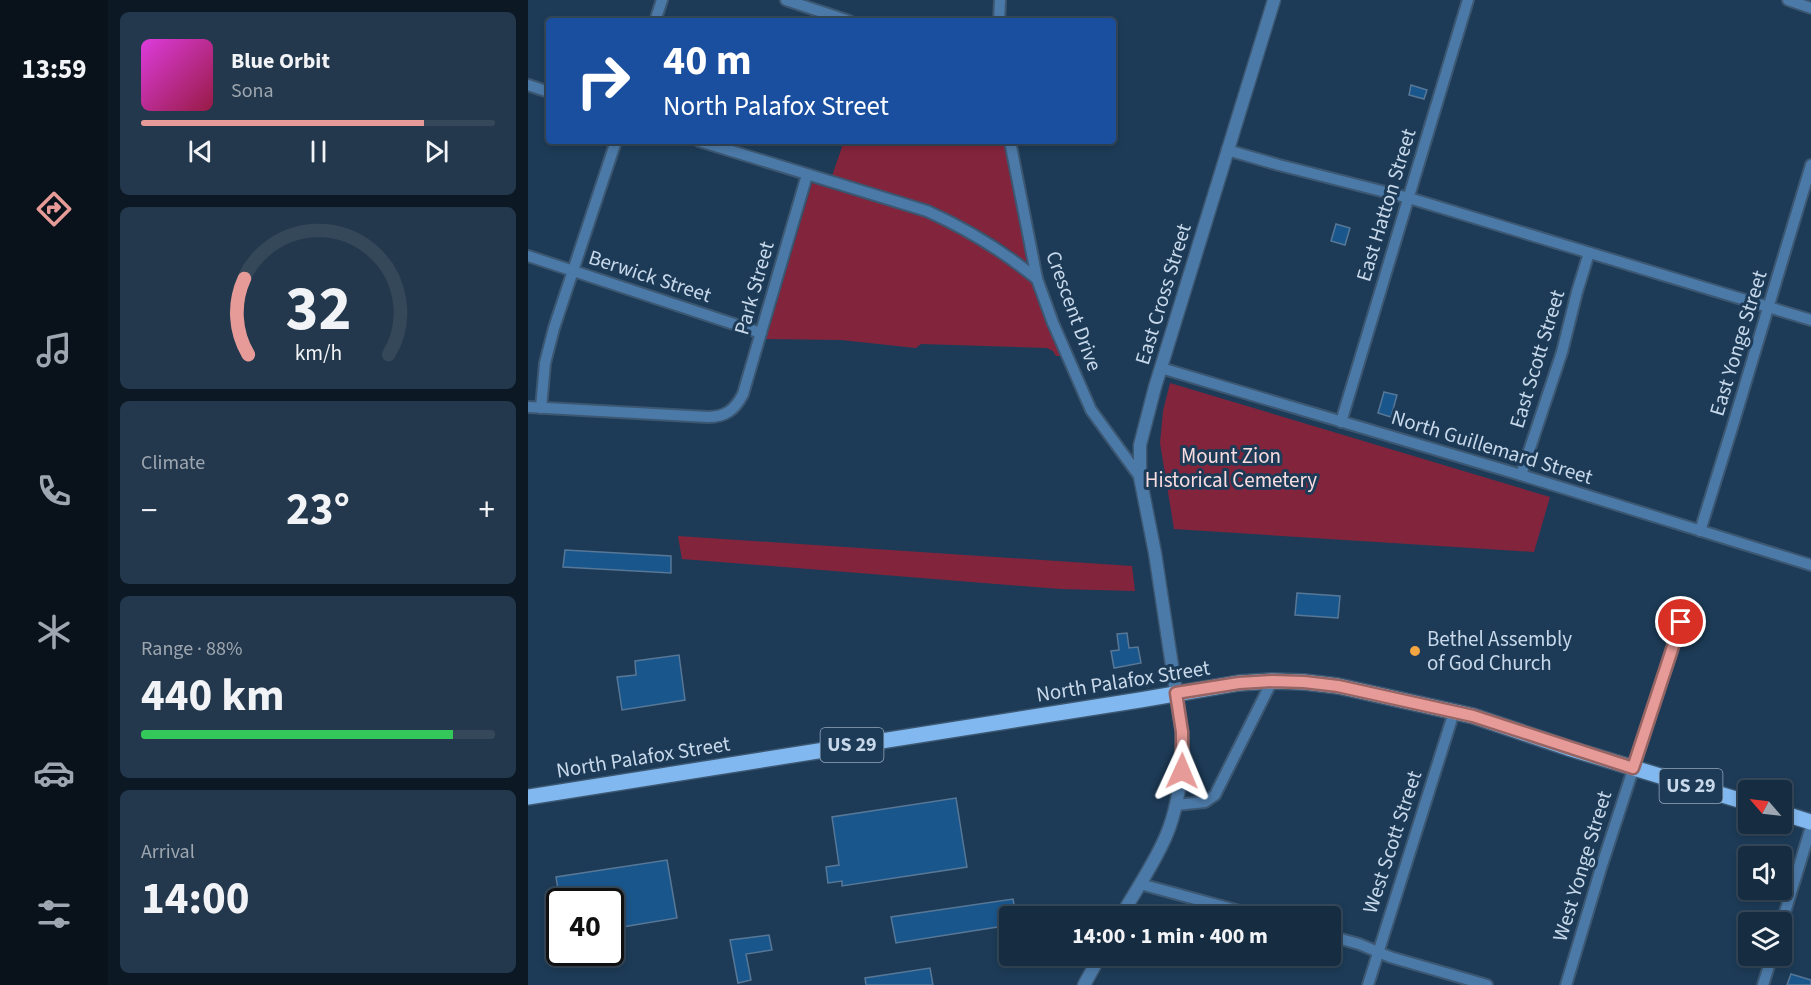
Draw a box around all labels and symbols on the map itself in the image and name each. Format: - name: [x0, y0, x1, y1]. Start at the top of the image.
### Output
- street label: East Hatton Street: [1348, 125, 1424, 285]
- street label: East Cross Street: [1127, 220, 1199, 368]
- street label: Park Street: [726, 238, 782, 338]
- street label: Berwick Street: [585, 242, 715, 310]
- street label: Crescent Drive: [1038, 247, 1110, 375]
- street label: East Yonge Street: [1702, 266, 1774, 420]
- street label: East Scott Street: [1502, 286, 1572, 432]
- street label: North Guillemard Street: [1388, 402, 1596, 492]
- park label: Mount Zion Historical Cemetery: [1145, 441, 1317, 495]
- pin: [1655, 596, 1706, 647]
- place label: Bethel Assembly of God Church: [1427, 624, 1572, 678]
- marker: Bethel Assembly of God Church: [1408, 644, 1422, 658]
- street label: North Palafox Street: [1034, 652, 1212, 710]
- street label: North Palafox Street: [554, 728, 732, 786]
- road number: US 29: [820, 728, 884, 762]
- position arrow: [1150, 739, 1214, 803]
- street label: West Scott Street: [1355, 767, 1429, 917]
- road number: US 29: [1660, 769, 1722, 803]
- north arrow: [1738, 780, 1792, 834]
- street label: West Yonge Street: [1545, 787, 1619, 945]
- speed limit sign: 40: [546, 888, 624, 966]

